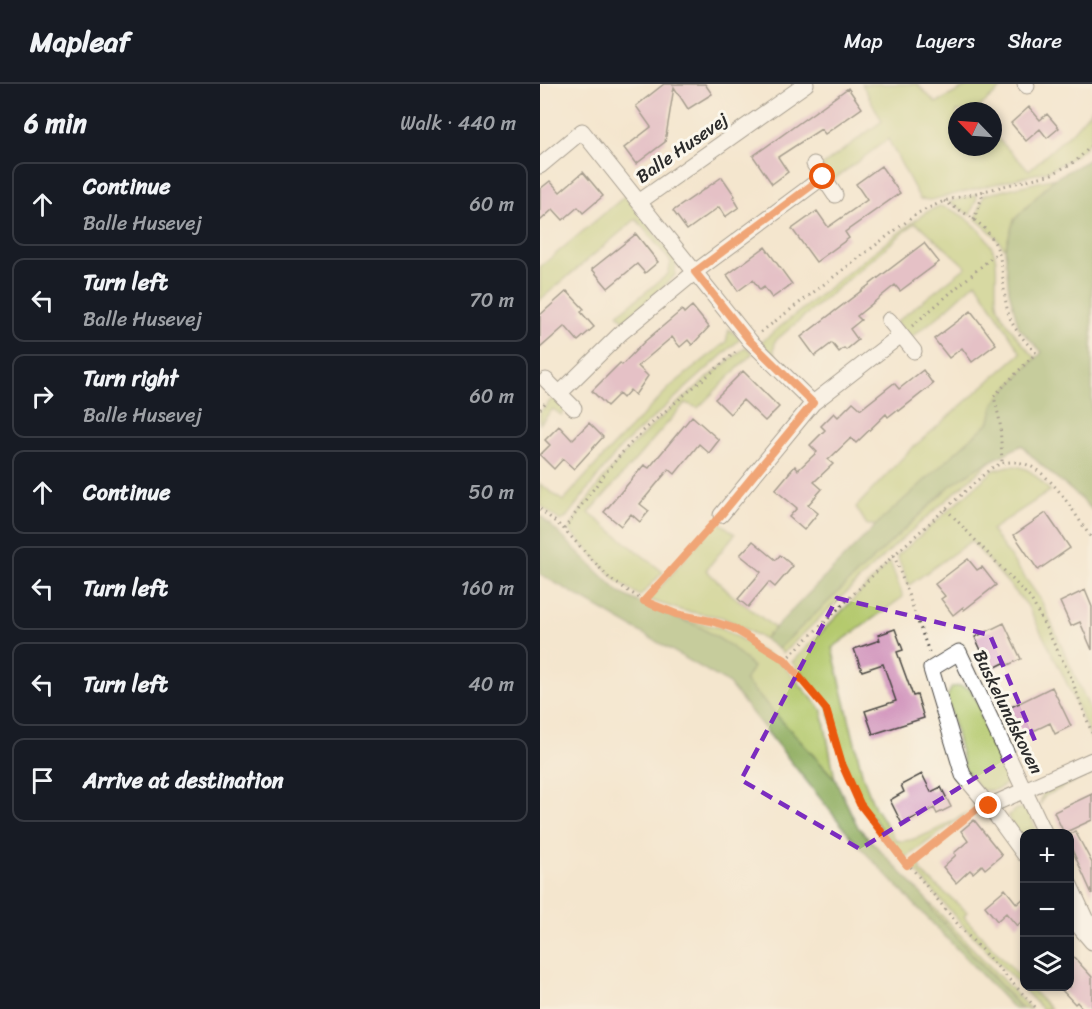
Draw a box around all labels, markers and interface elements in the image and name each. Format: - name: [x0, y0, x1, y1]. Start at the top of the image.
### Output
- text: Mapleaf: [30, 17, 130, 66]
- text: Map: [844, 22, 883, 60]
- text: Layers: [916, 22, 975, 60]
- text: Share: [1008, 22, 1062, 60]
- text: 6 min: [24, 100, 87, 146]
- north arrow: [948, 102, 1002, 156]
- street label: Balle Husevej: [629, 104, 735, 192]
- text: Walk · 440 m: [400, 106, 516, 141]
- route start: [809, 163, 835, 189]
- text: Continue: [83, 167, 171, 206]
- text: 60 m: [469, 187, 514, 222]
- icon: ahead: [26, 188, 59, 221]
- text: Balle Husevej: [83, 206, 202, 241]
- text: Turn left: [83, 263, 168, 302]
- text: 70 m: [469, 283, 514, 318]
- icon: left: [26, 284, 59, 317]
- text: Balle Husevej: [83, 302, 202, 337]
- text: Turn right: [83, 359, 178, 398]
- text: 60 m: [469, 379, 514, 414]
- icon: right: [26, 380, 59, 413]
- text: Balle Husevej: [83, 398, 202, 433]
- text: Continue: [83, 473, 171, 512]
- text: 50 m: [469, 475, 514, 510]
- icon: ahead: [26, 476, 59, 509]
- text: Turn left: [83, 569, 168, 608]
- text: 160 m: [461, 571, 514, 606]
- icon: left: [26, 572, 59, 605]
- street label: Buskelundskoven: [964, 644, 1052, 780]
- text: Turn left: [83, 665, 168, 704]
- text: 40 m: [468, 667, 514, 702]
- icon: left: [26, 668, 59, 701]
- text: Arrive at destination: [83, 761, 284, 800]
- icon: arrive: [26, 764, 59, 797]
- route end: [975, 792, 1001, 818]
- map controls: [1020, 829, 1074, 991]
- button: +: [1020, 829, 1074, 883]
- button: −: [1020, 883, 1074, 937]
- button: layers: [1020, 937, 1074, 991]

